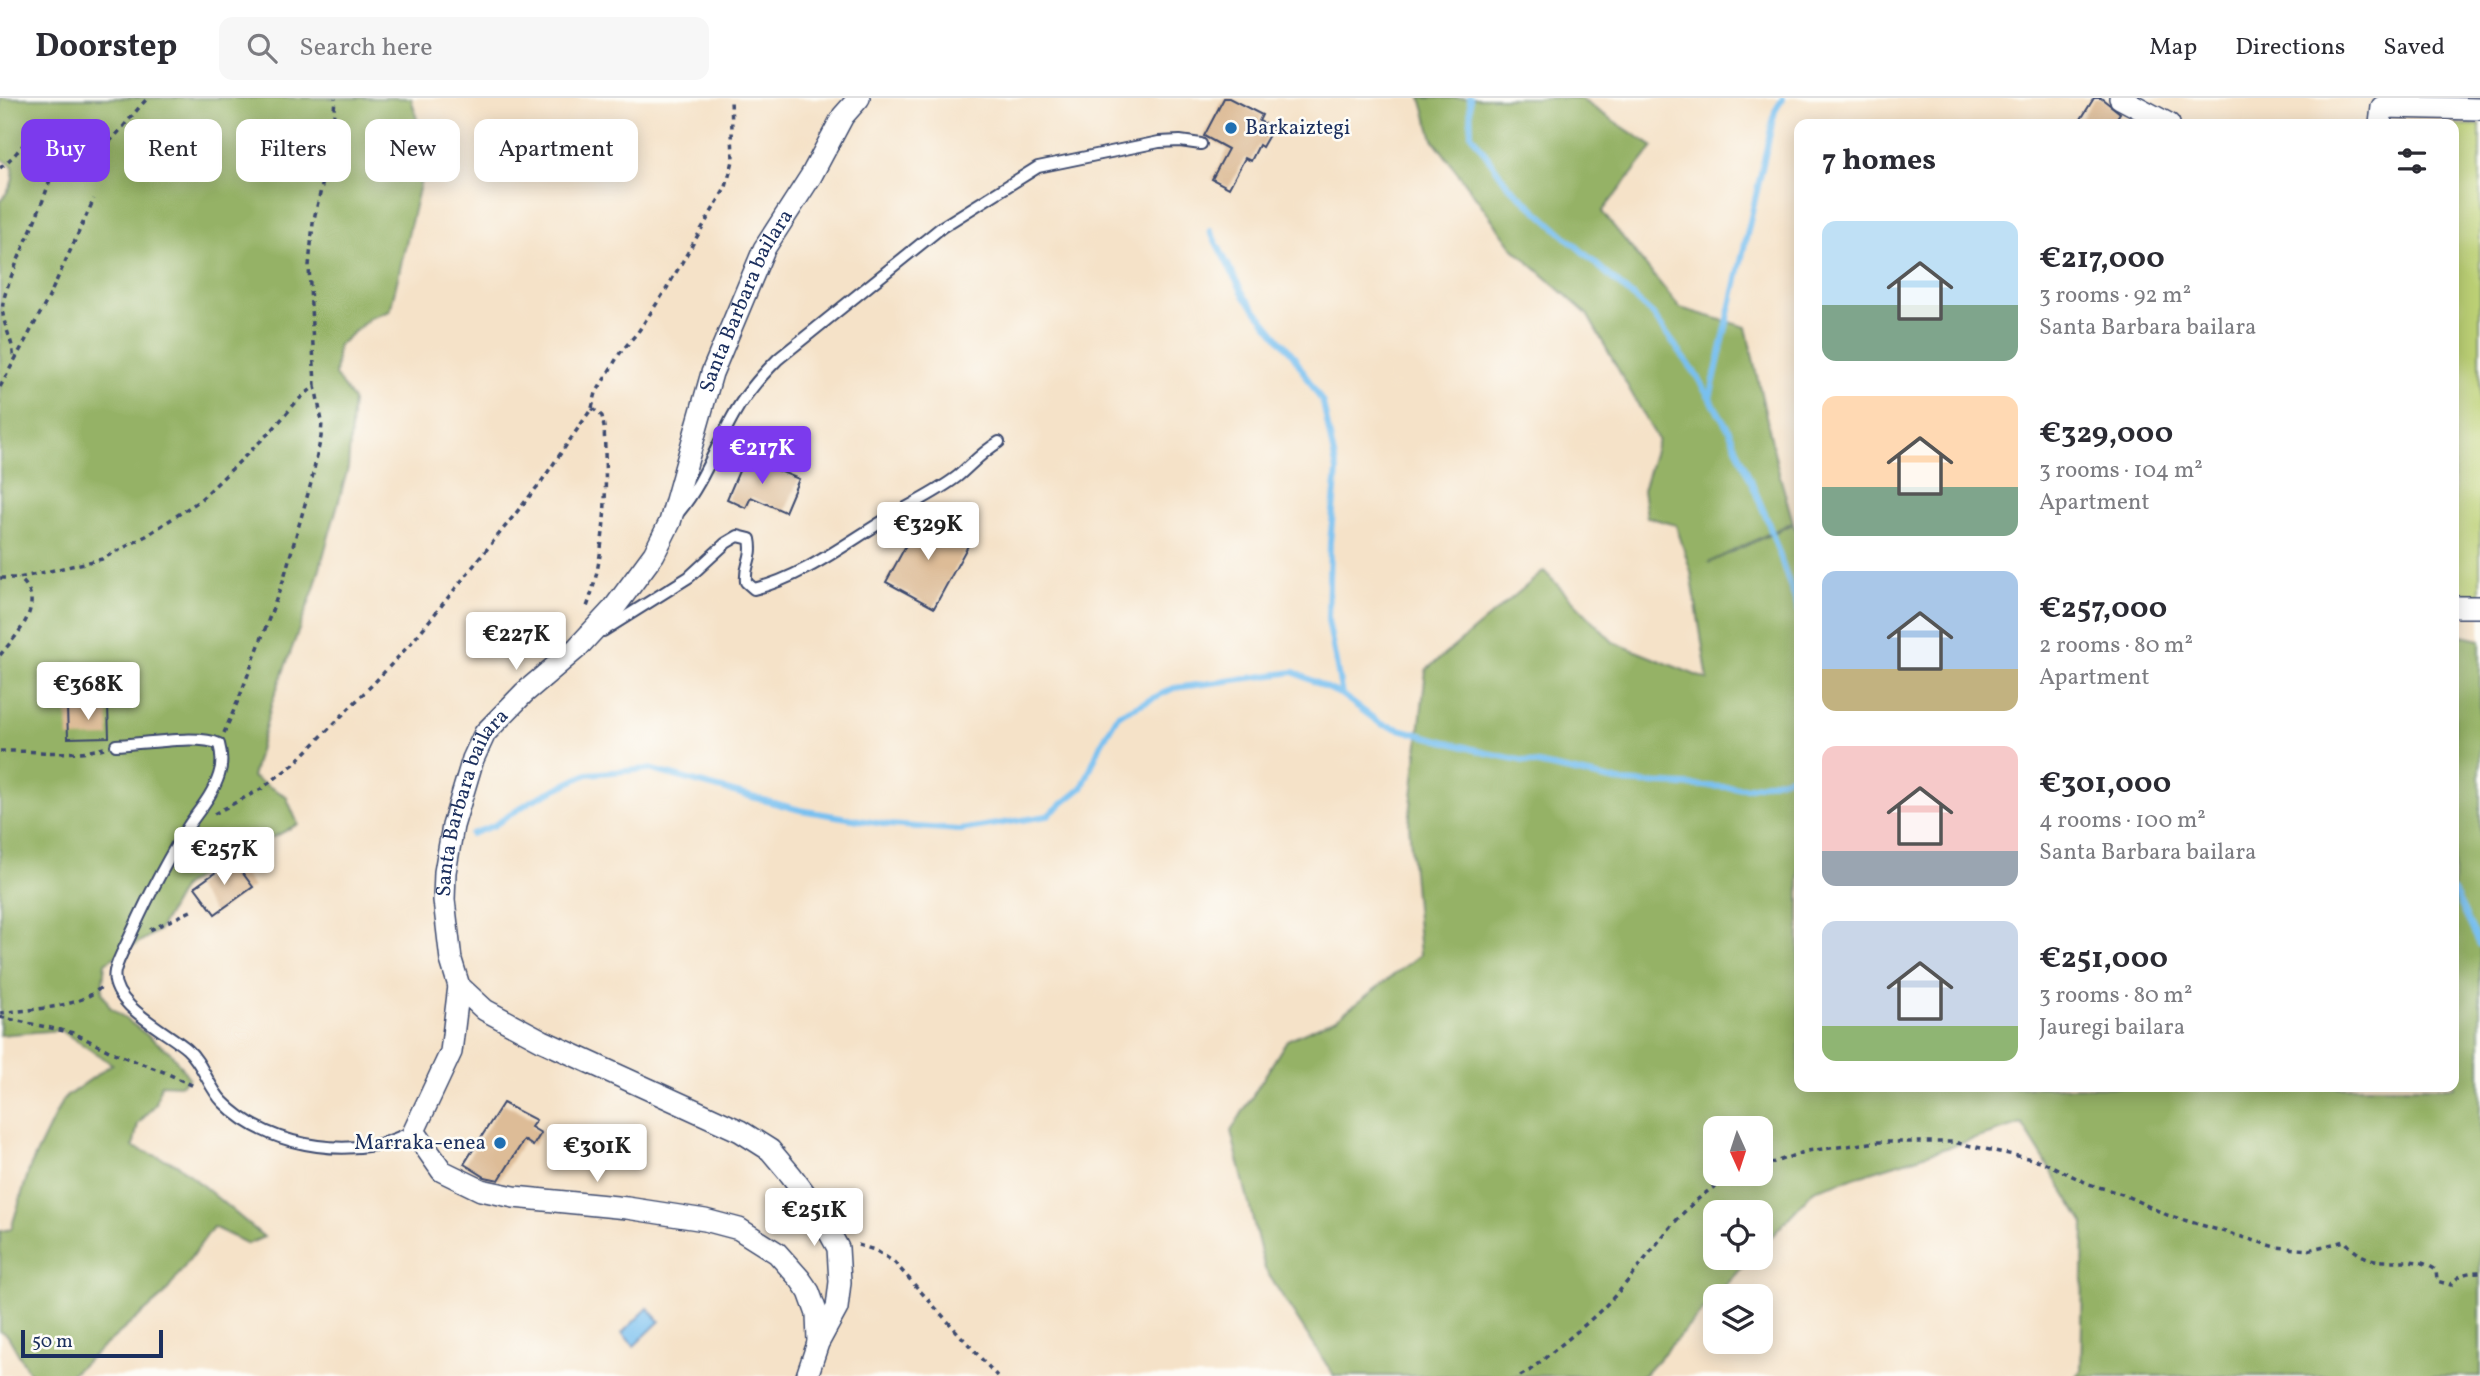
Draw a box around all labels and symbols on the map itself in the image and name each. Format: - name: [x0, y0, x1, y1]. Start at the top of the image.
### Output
- place label: Barkaiztegi: [1245, 114, 1350, 143]
- marker: Barkaiztegi: [1223, 120, 1239, 136]
- street label: Santa Barbara bailara: [693, 204, 800, 396]
- pin: €217K: [713, 426, 811, 486]
- pin: €329K: [879, 503, 977, 562]
- pin: €227K: [467, 612, 565, 672]
- pin: €368K: [39, 662, 137, 722]
- street label: Santa Barbara bailara: [430, 702, 515, 897]
- pin: €257K: [175, 828, 273, 887]
- north arrow: [1703, 1116, 1773, 1186]
- pin: €301K: [548, 1124, 646, 1184]
- place label: Marraka-enea: [354, 1129, 486, 1158]
- marker: Marraka-enea: [492, 1135, 508, 1151]
- pin: €251K: [765, 1188, 863, 1248]
- scale bar: [21, 1327, 163, 1359]

